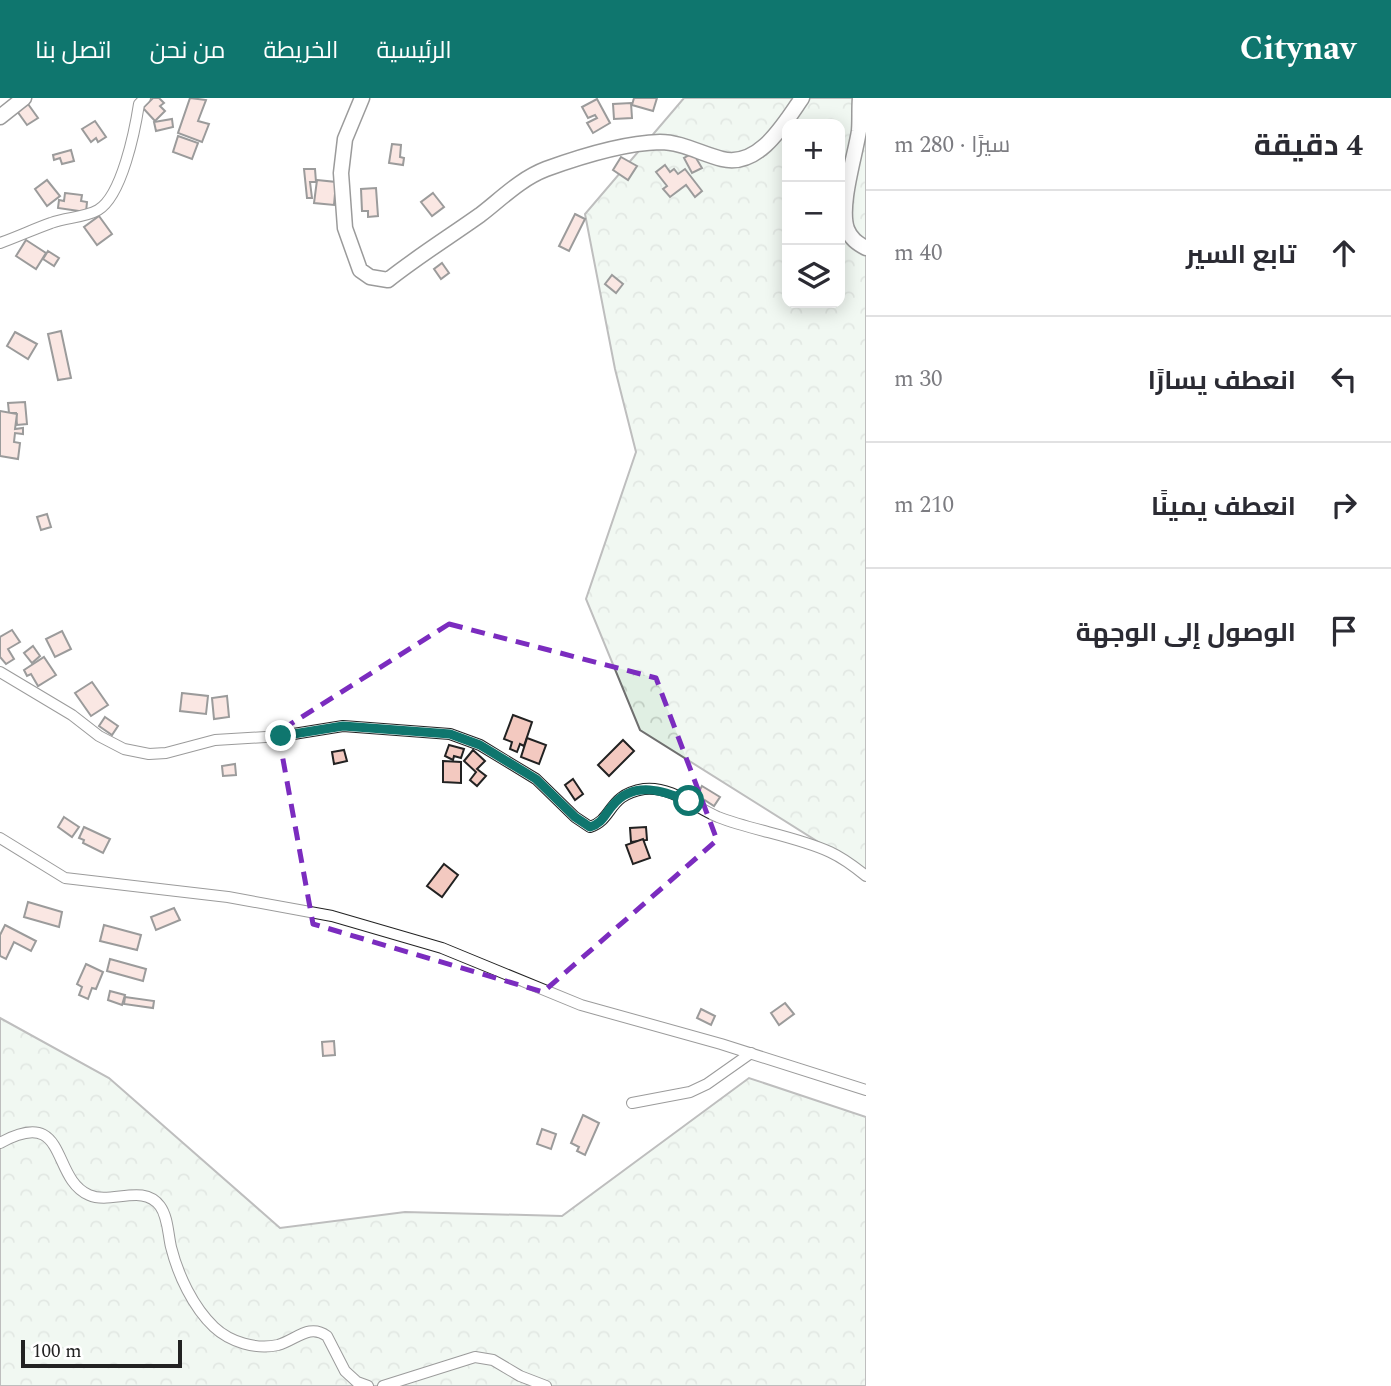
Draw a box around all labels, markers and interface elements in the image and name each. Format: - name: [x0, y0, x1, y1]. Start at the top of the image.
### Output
- text: Citynav: [1240, 24, 1356, 74]
- text: اتصل بنا: [35, 33, 112, 69]
- text: من نحن: [150, 33, 226, 69]
- text: الخريطة: [264, 33, 338, 69]
- text: الرئيسية: [376, 33, 452, 69]
- map controls: [782, 119, 845, 308]
- button: +: [782, 119, 845, 182]
- text: 4 دقيقة: [1254, 123, 1363, 169]
- text: سيرًا · 280 m: [894, 128, 1010, 163]
- button: −: [782, 182, 845, 245]
- icon: ahead: [1325, 234, 1363, 272]
- text: تابع السير: [1186, 235, 1296, 275]
- text: 40 m: [894, 236, 943, 271]
- button: layers: [782, 245, 845, 308]
- icon: left: [1325, 360, 1363, 398]
- text: انعطف يسارًا: [1148, 361, 1296, 401]
- text: 30 m: [894, 362, 943, 397]
- icon: right: [1325, 486, 1363, 524]
- text: انعطف يمينًا: [1151, 487, 1296, 527]
- text: 210 m: [894, 488, 954, 523]
- icon: arrive: [1325, 612, 1363, 650]
- text: الوصول إلى الوجهة: [1076, 613, 1296, 653]
- route end: [265, 720, 296, 751]
- route start: [673, 785, 704, 816]
- scale bar: [21, 1337, 182, 1369]
- text: 100 m: [32, 1337, 82, 1366]

